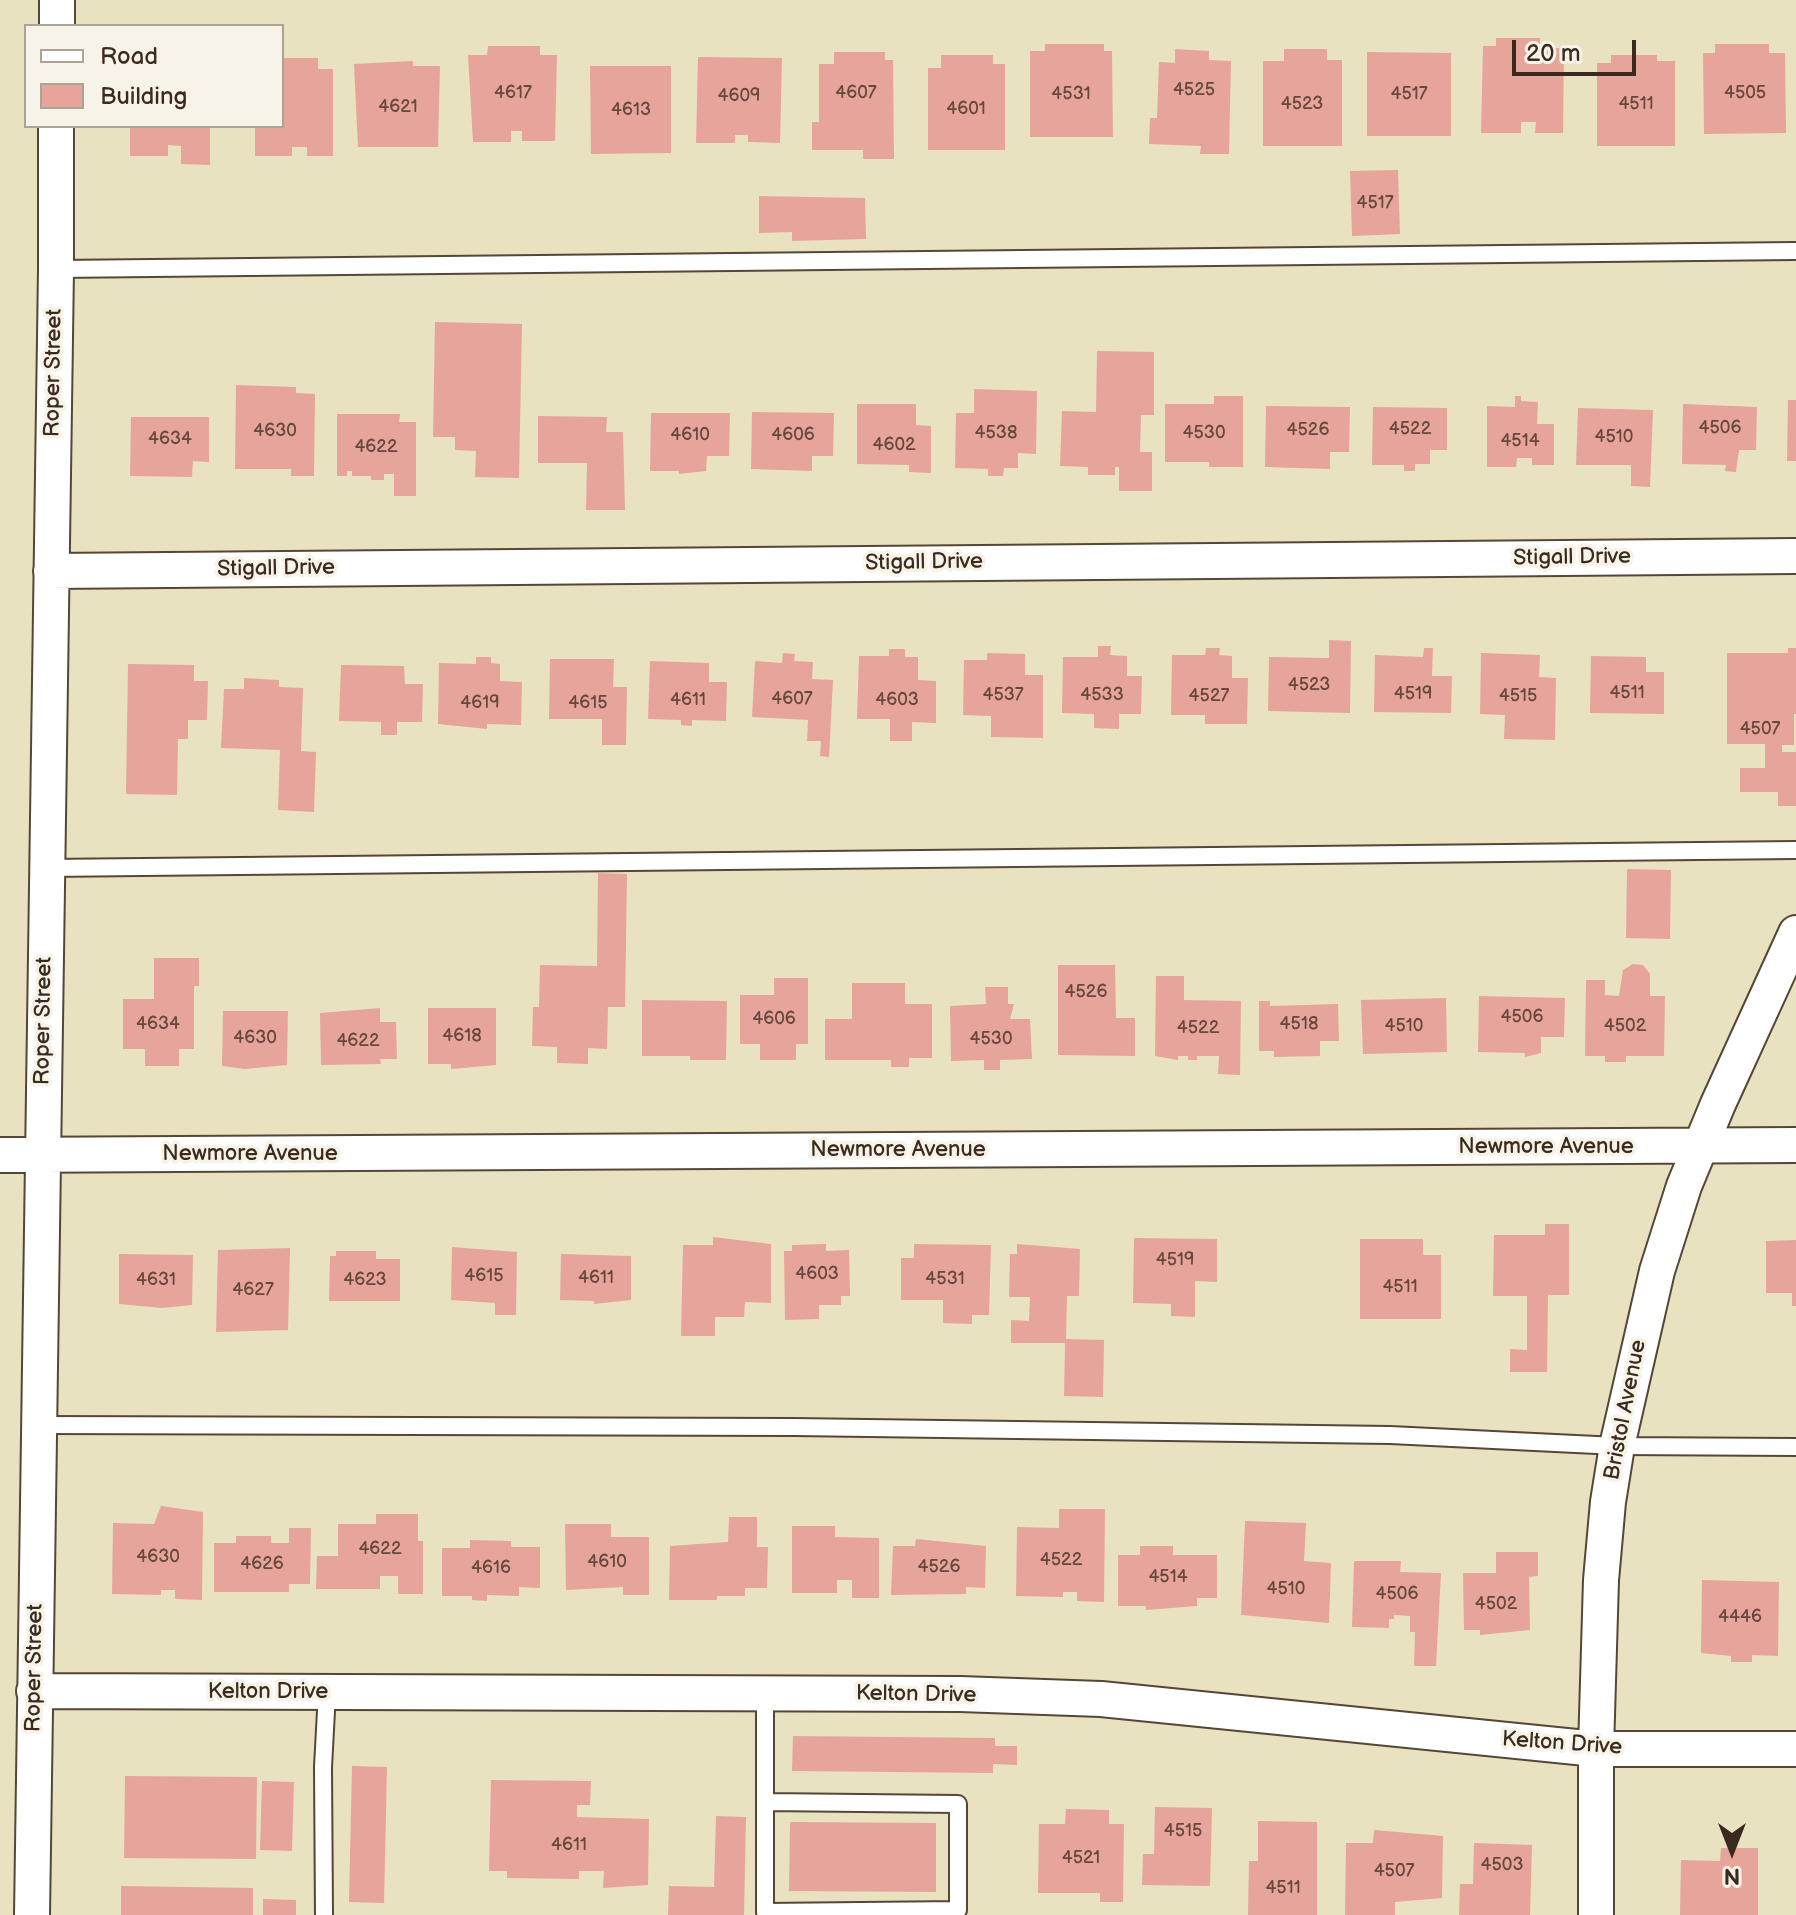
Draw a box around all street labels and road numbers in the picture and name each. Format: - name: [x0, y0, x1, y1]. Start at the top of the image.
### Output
- street label: Roper Street: [40, 309, 68, 437]
- street label: Stigall Drive: [1513, 544, 1631, 572]
- street label: Stigall Drive: [865, 549, 983, 577]
- street label: Stigall Drive: [217, 555, 335, 583]
- street label: Roper Street: [30, 957, 58, 1085]
- street label: Newmore Avenue: [1458, 1134, 1634, 1160]
- street label: Newmore Avenue: [810, 1137, 986, 1163]
- street label: Newmore Avenue: [162, 1141, 338, 1167]
- street label: Bristol Avenue: [1599, 1338, 1653, 1482]
- street label: Roper Street: [21, 1604, 49, 1732]
- street label: Kelton Drive: [208, 1679, 328, 1705]
- street label: Kelton Drive: [855, 1681, 977, 1709]
- street label: Kelton Drive: [1501, 1727, 1623, 1761]

